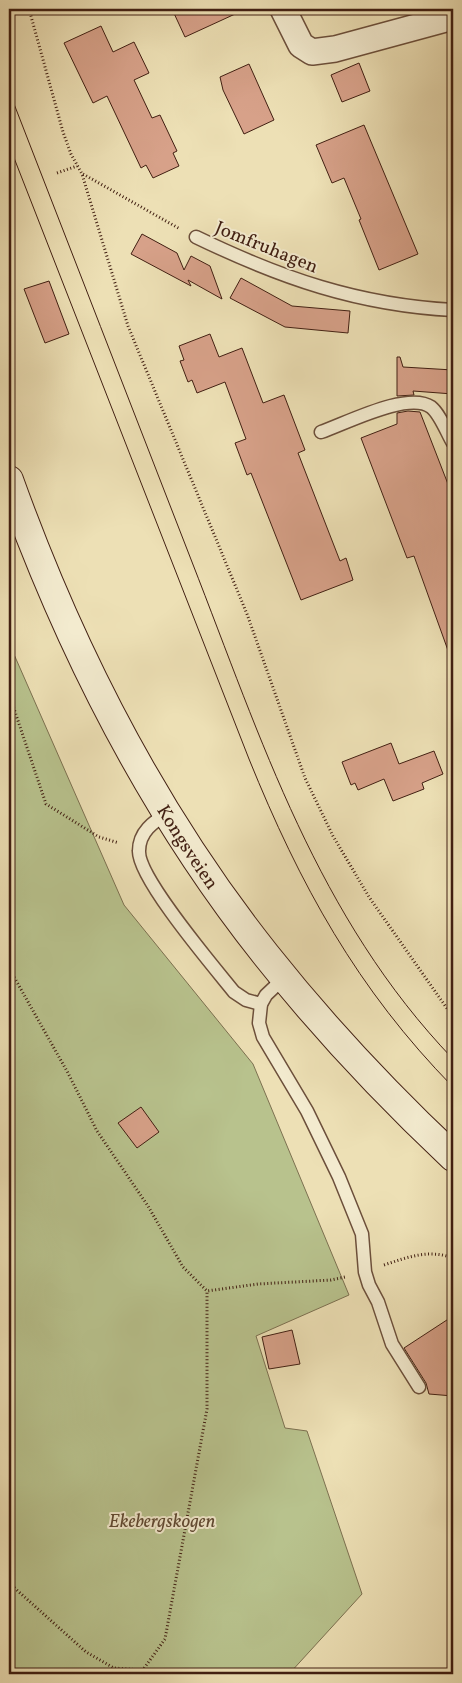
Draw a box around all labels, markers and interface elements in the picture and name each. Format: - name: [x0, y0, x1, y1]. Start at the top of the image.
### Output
- street label: Jomfruhagen: [211, 215, 322, 280]
- street label: Kongsveien: [150, 800, 224, 895]
- park label: Ekebergskogen: [109, 1509, 216, 1535]

